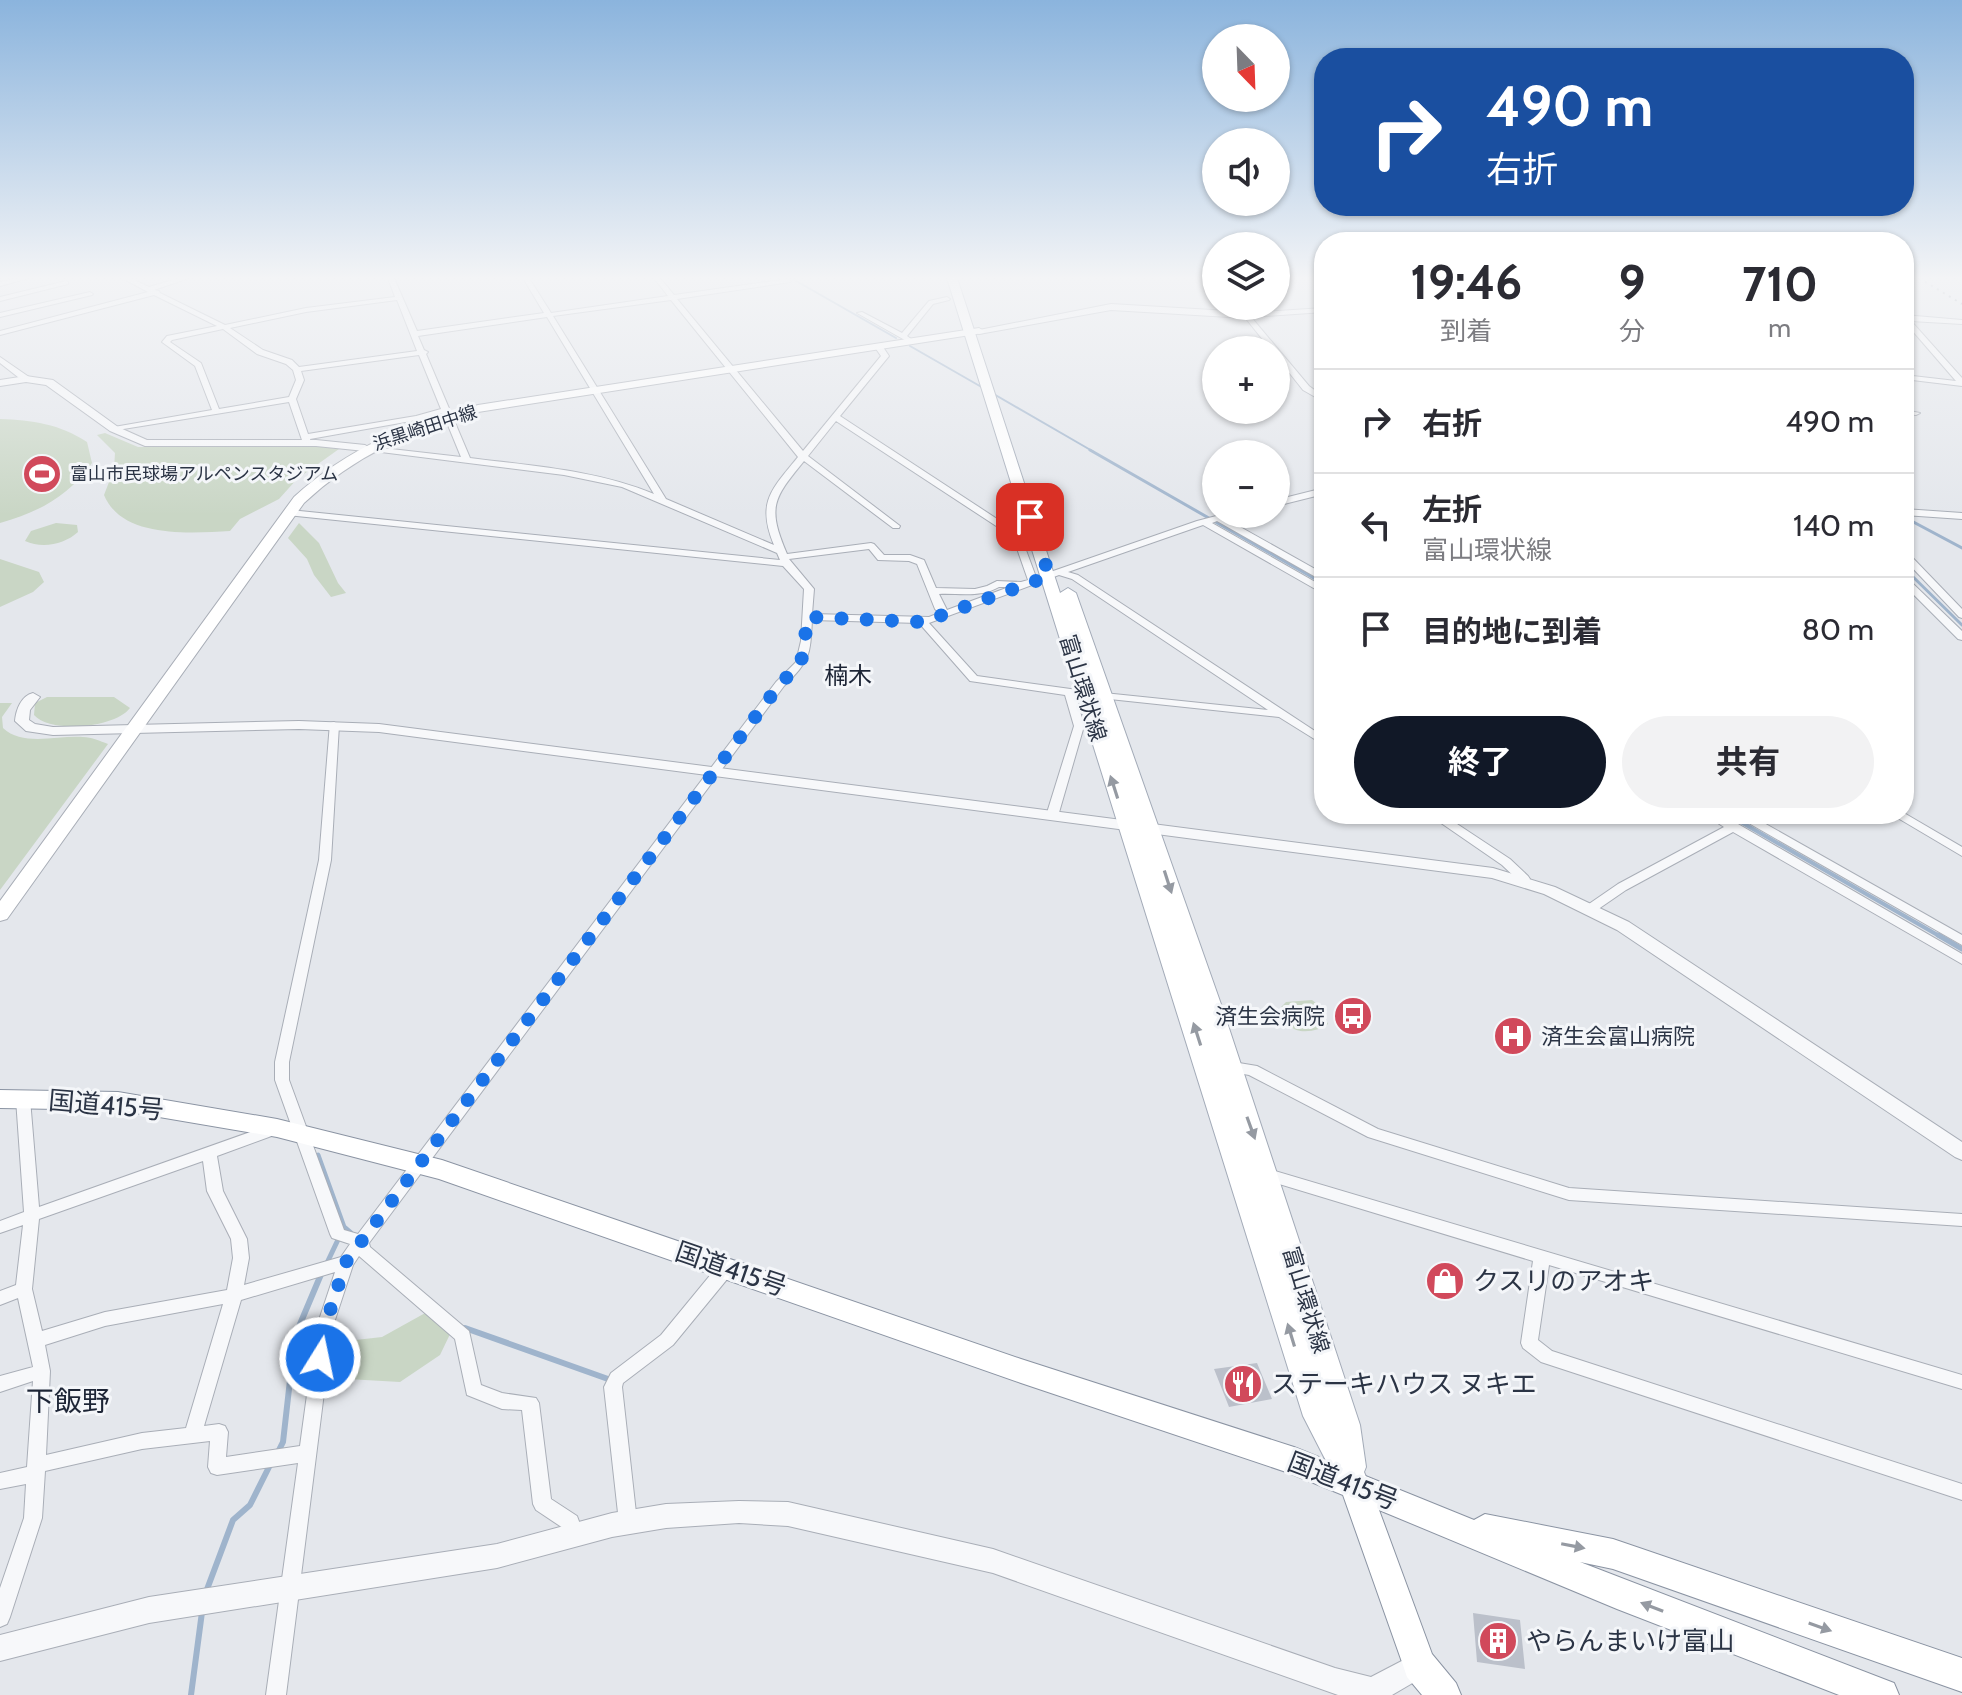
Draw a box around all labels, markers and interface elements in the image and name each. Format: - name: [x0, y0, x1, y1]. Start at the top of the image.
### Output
- north arrow: [1202, 24, 1290, 112]
- map controls: [1202, 24, 1290, 528]
- text: 490 m: [1486, 72, 1653, 140]
- icon: right: [1354, 80, 1458, 184]
- button: sound: [1202, 128, 1290, 216]
- text: 右折: [1486, 147, 1558, 191]
- button: layers: [1202, 232, 1290, 320]
- text: 19:46: [1410, 253, 1522, 311]
- text: 9: [1619, 253, 1646, 311]
- text: 710: [1742, 255, 1818, 313]
- text: m: [1768, 312, 1791, 344]
- text: 到着: [1440, 315, 1492, 347]
- text: 分: [1619, 315, 1645, 347]
- button: +: [1202, 336, 1290, 424]
- icon: right: [1354, 399, 1398, 443]
- street label: 浜黒崎田中線: [370, 401, 480, 455]
- text: 490 m: [1786, 403, 1874, 440]
- text: 右折: [1422, 405, 1482, 442]
- button: −: [1202, 440, 1290, 528]
- sports icon: 富山市民球場アルペンスタジアム: [21, 453, 63, 495]
- place label: 富山市民球場アルペンスタジアム: [70, 463, 338, 485]
- pin: [996, 483, 1064, 551]
- text: 左折: [1422, 491, 1482, 528]
- icon: arrive: [1008, 495, 1052, 539]
- icon: left: [1354, 503, 1398, 547]
- text: 140 m: [1793, 507, 1874, 544]
- text: 富山環状線: [1422, 534, 1552, 566]
- icon: arrive: [1354, 607, 1398, 651]
- text: 80 m: [1802, 611, 1874, 648]
- text: 目的地に到着: [1422, 613, 1602, 650]
- street label: 富山環状線: [1054, 631, 1112, 745]
- district label: 楠木: [824, 661, 872, 690]
- button: 終了: [1354, 716, 1606, 808]
- button: 共有: [1622, 716, 1874, 808]
- one-way arrow: [1108, 775, 1120, 799]
- one-way arrow: [1162, 870, 1175, 894]
- bus stop icon: 済生会病院: [1332, 995, 1374, 1037]
- place label: 済生会病院: [1215, 1003, 1325, 1030]
- hospital icon: 済生会富山病院: [1492, 1015, 1534, 1057]
- one-way arrow: [1191, 1022, 1203, 1046]
- place label: 済生会富山病院: [1541, 1023, 1695, 1050]
- street label: 国道415号: [47, 1084, 165, 1126]
- one-way arrow: [1245, 1116, 1257, 1140]
- street label: 国道415号: [671, 1235, 791, 1303]
- street label: 富山環状線: [1277, 1243, 1335, 1357]
- shop icon: クスリのアオキ: [1424, 1260, 1466, 1302]
- place label: クスリのアオキ: [1473, 1265, 1654, 1297]
- position arrow: [278, 1316, 362, 1400]
- one-way arrow: [1285, 1323, 1297, 1347]
- restaurant icon: ステーキハウス ヌキエ: [1222, 1363, 1264, 1405]
- place label: ステーキハウス ヌキエ: [1271, 1368, 1537, 1400]
- district label: 下飯野: [26, 1384, 110, 1418]
- street label: 国道415号: [1283, 1445, 1403, 1517]
- one-way arrow: [1561, 1540, 1586, 1553]
- one-way arrow: [1640, 1600, 1664, 1613]
- building icon: やらんまいけ富山: [1477, 1620, 1519, 1662]
- one-way arrow: [1808, 1621, 1832, 1634]
- place label: やらんまいけ富山: [1526, 1625, 1734, 1657]

